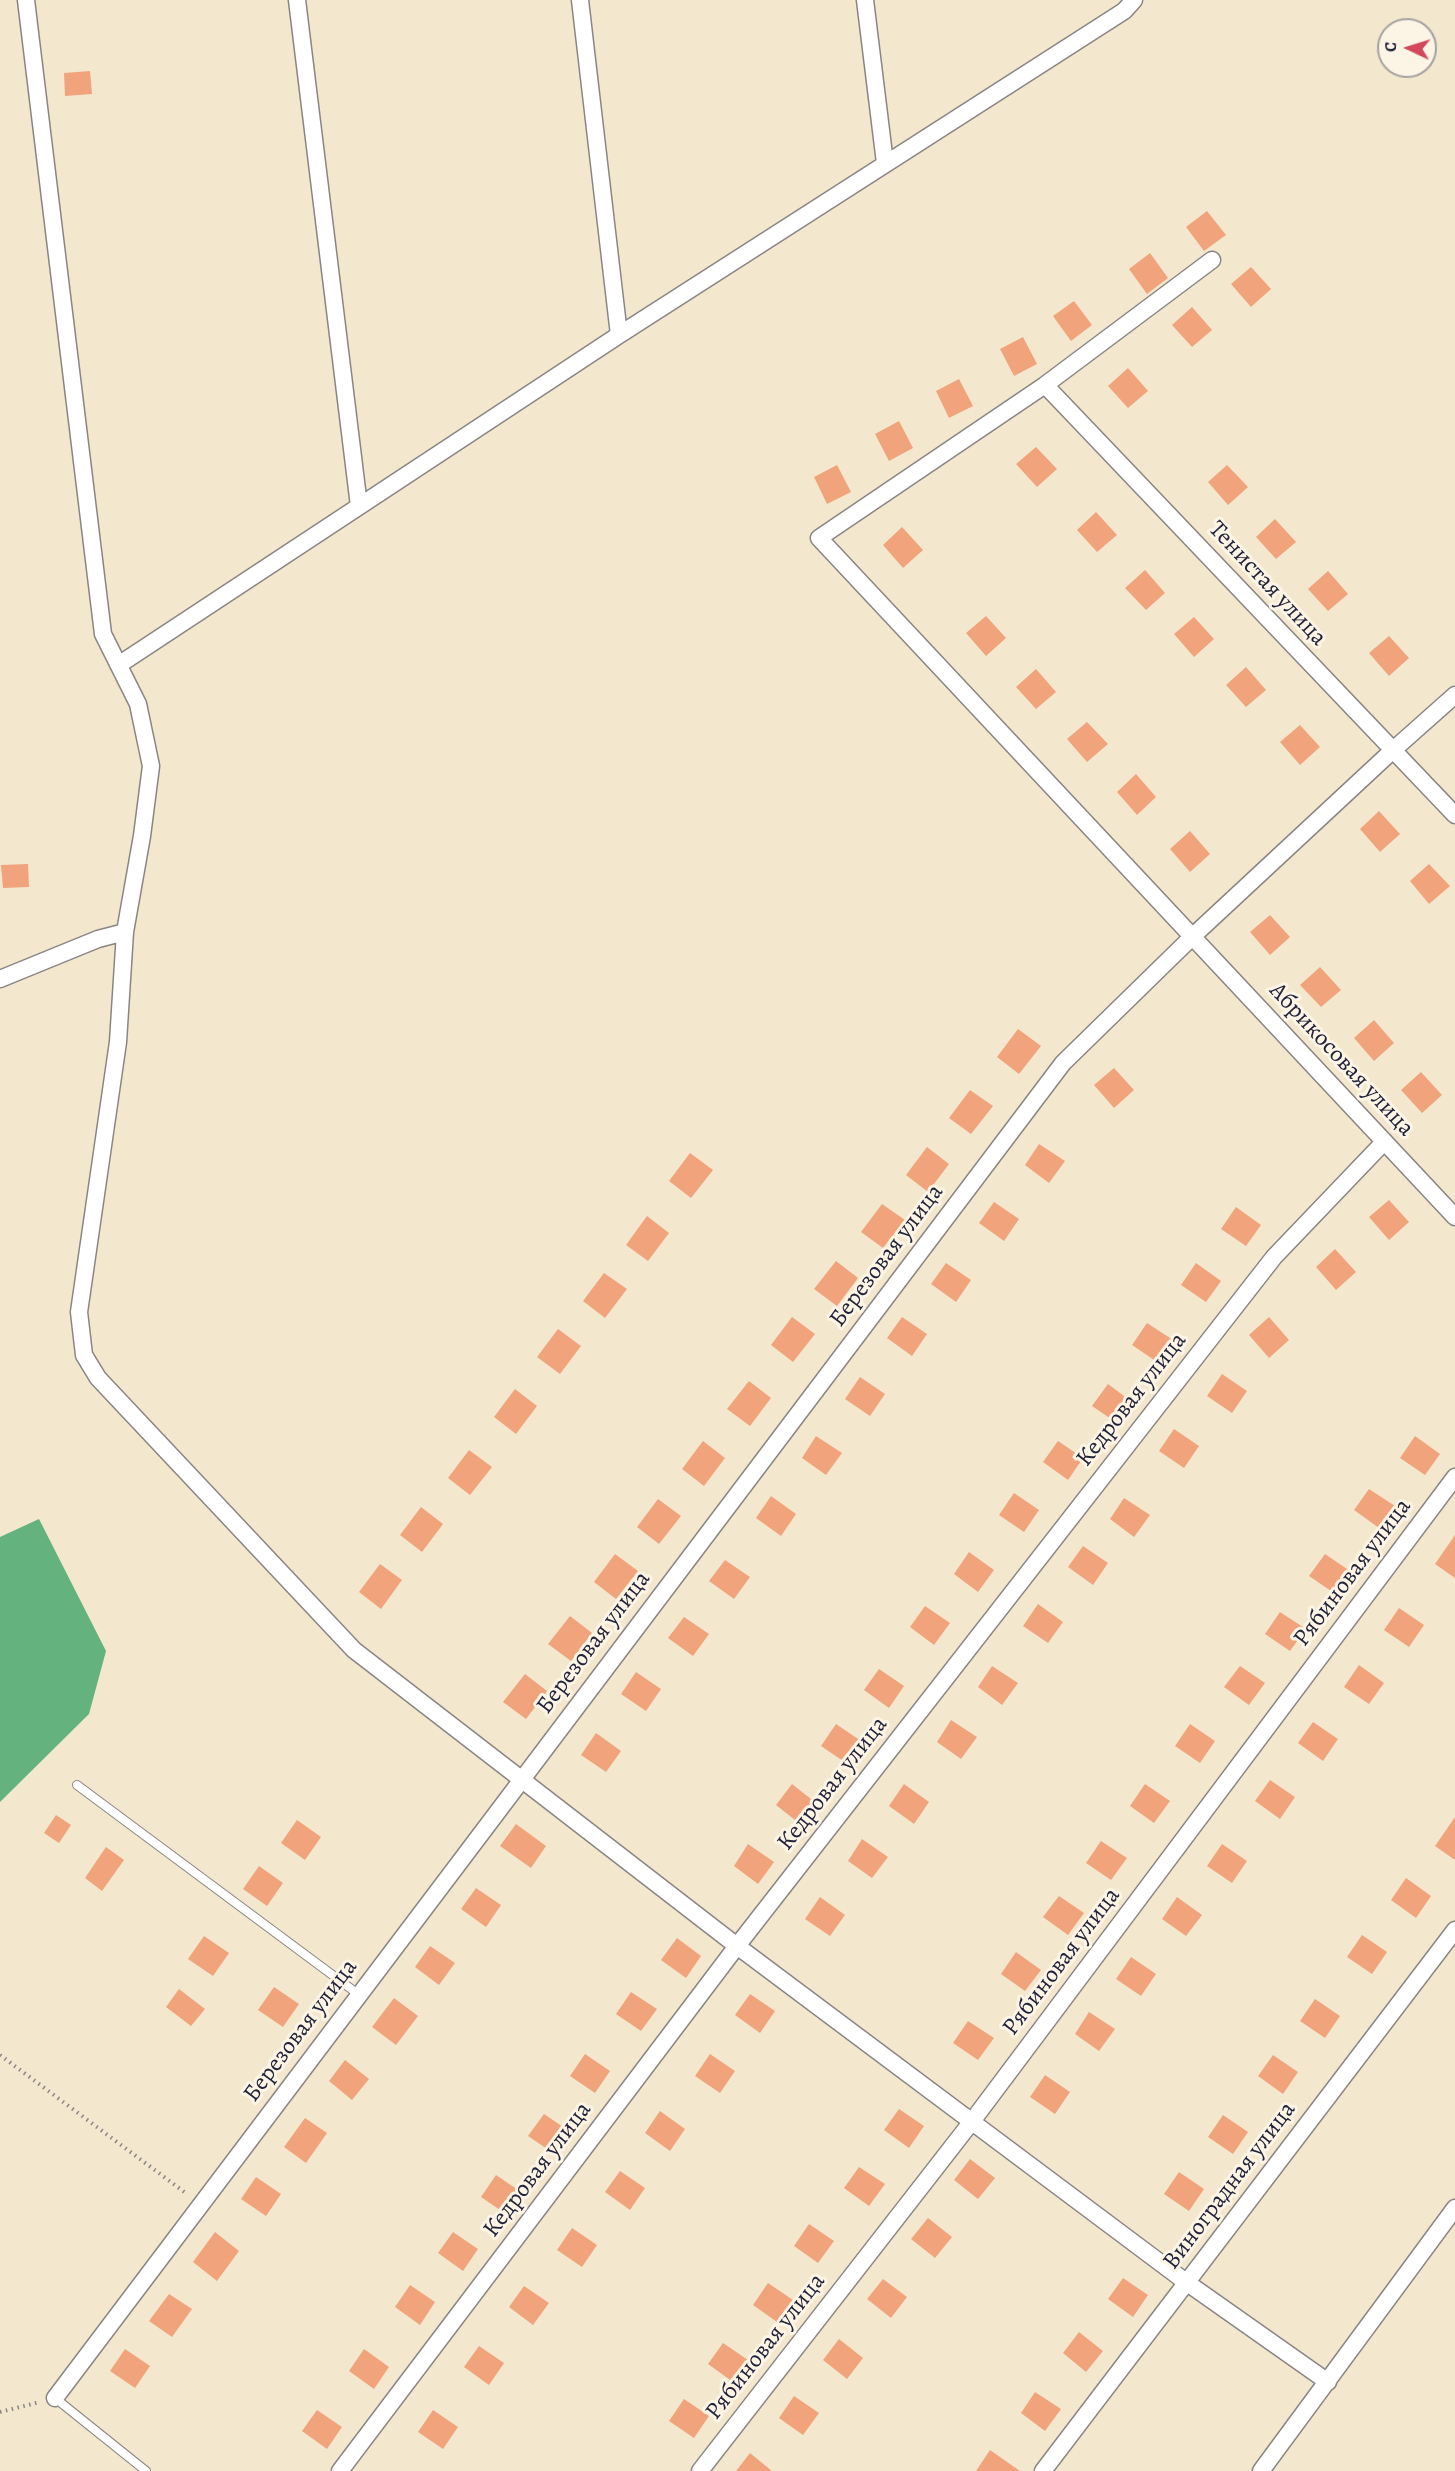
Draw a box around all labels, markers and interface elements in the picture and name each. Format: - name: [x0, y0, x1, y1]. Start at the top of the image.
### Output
- north arrow: [1377, 18, 1437, 78]
- text: С: [1380, 41, 1402, 53]
- street label: Тенистая улица: [1202, 516, 1332, 652]
- street label: Абрикосовая улица: [1262, 977, 1420, 1143]
- street label: Березовая улица: [824, 1179, 950, 1333]
- street label: Кедровая улица: [1071, 1327, 1193, 1473]
- street label: Рябиновая улица: [1288, 1493, 1418, 1653]
- street label: Березовая улица: [531, 1566, 657, 1720]
- street label: Кедровая улица: [772, 1711, 894, 1857]
- street label: Рябиновая улица: [997, 1882, 1127, 2042]
- street label: Березовая улица: [238, 1954, 364, 2108]
- street label: Кедровая улица: [478, 2097, 598, 2243]
- street label: Виноградная улица: [1158, 2097, 1302, 2275]
- street label: Рябиновая улица: [700, 2268, 832, 2426]

